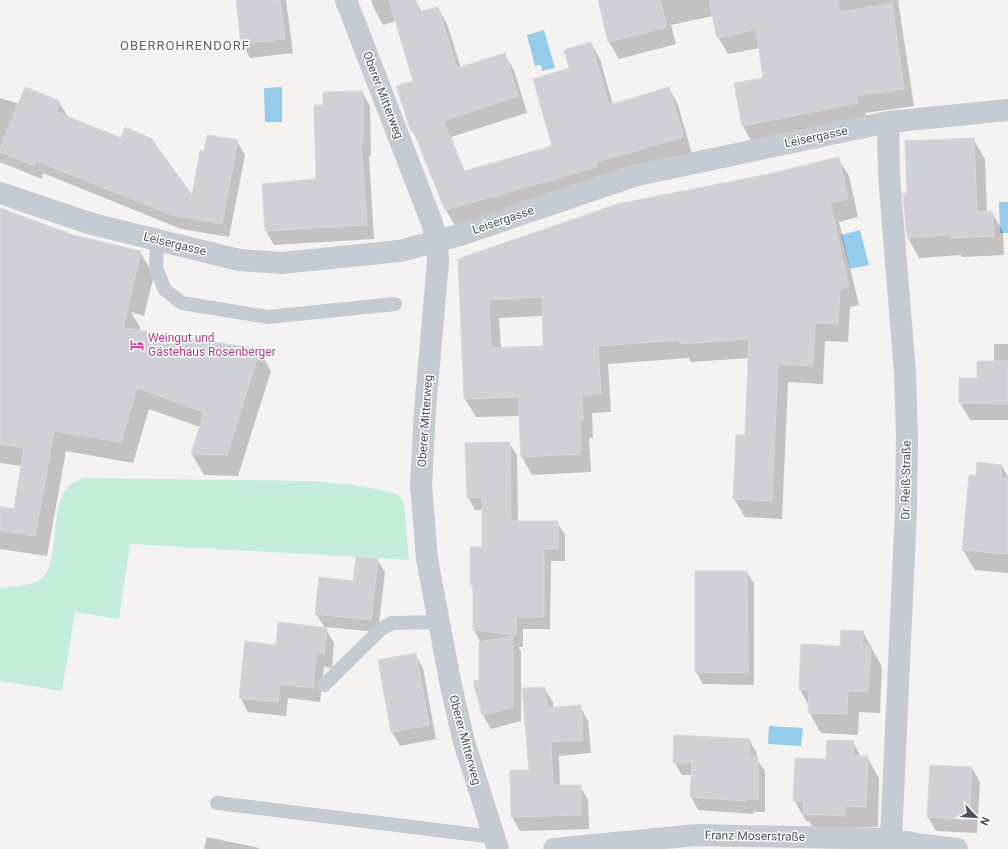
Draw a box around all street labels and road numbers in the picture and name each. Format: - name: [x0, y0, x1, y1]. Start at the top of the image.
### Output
- street label: Oberer Mitterweg: [360, 49, 406, 141]
- street label: Leisergasse: [783, 123, 849, 151]
- street label: Leisergasse: [470, 203, 536, 237]
- street label: Leisergasse: [142, 229, 208, 259]
- street label: Oberer Mitterweg: [415, 374, 435, 468]
- street label: Dr. Reiß-Straße: [898, 440, 914, 520]
- street label: Oberer Mitterweg: [446, 693, 484, 787]
- street label: Franz Moserstraße: [705, 828, 805, 844]

